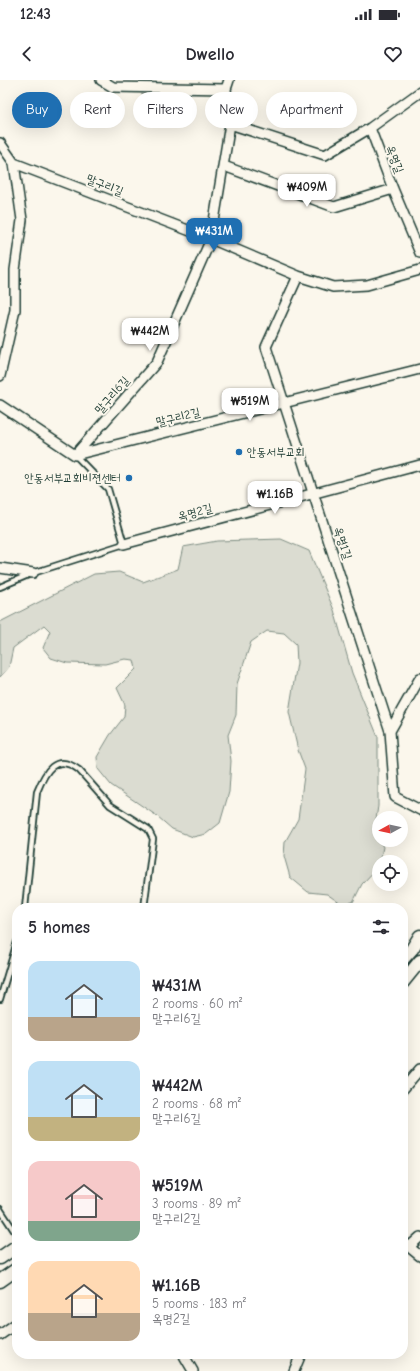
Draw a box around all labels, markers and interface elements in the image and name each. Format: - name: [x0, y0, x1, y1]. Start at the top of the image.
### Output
- text: 12:43: [20, 5, 51, 23]
- icon: back: [16, 43, 38, 65]
- icon: heart: [382, 43, 404, 65]
- text: Dwello: [185, 44, 235, 65]
- chip: Buy: [12, 92, 62, 128]
- chip: Rent: [70, 92, 125, 128]
- chip: Filters: [133, 92, 197, 128]
- chip: New: [205, 92, 258, 128]
- chip: Apartment: [266, 92, 357, 128]
- street label: 옥명길: [383, 143, 407, 175]
- street label: 말구리길: [84, 172, 126, 199]
- pin: ₩409M: [279, 174, 335, 208]
- text: ₩409M: [287, 179, 327, 194]
- pin: ₩431M: [186, 218, 242, 252]
- text: ₩431M: [195, 223, 233, 238]
- pin: ₩442M: [122, 318, 178, 352]
- text: ₩442M: [131, 323, 169, 338]
- street label: 말구리6길: [92, 373, 132, 417]
- pin: ₩519M: [222, 388, 278, 422]
- text: ₩519M: [231, 393, 269, 408]
- street label: 말구리2길: [155, 405, 202, 429]
- place label: 안동서부교회: [247, 445, 305, 459]
- marker: 안동서부교회: [234, 447, 244, 457]
- place label: 안동서부교회비젼센터: [24, 471, 121, 485]
- marker: 안동서부교회비젼센터: [124, 473, 134, 483]
- pin: ₩1.16B: [242, 481, 308, 515]
- text: ₩1.16B: [257, 486, 294, 501]
- street label: 옥명2길: [176, 501, 214, 523]
- street label: 옥명1길: [331, 525, 355, 562]
- north arrow: [372, 811, 408, 847]
- map controls: [372, 811, 408, 891]
- button: locate: [372, 855, 408, 891]
- icon: filters: [370, 916, 392, 938]
- text: 5 homes: [28, 918, 90, 937]
- text: ₩431M: [152, 976, 201, 995]
- icon: home: [60, 977, 108, 1025]
- text: 2 rooms · 60 m²: [152, 996, 242, 1011]
- text: 말구리6길: [152, 1011, 201, 1026]
- text: ₩442M: [152, 1076, 203, 1095]
- icon: home: [60, 1077, 108, 1125]
- text: 2 rooms · 68 m²: [152, 1096, 241, 1111]
- text: 말구리6길: [152, 1111, 201, 1126]
- text: ₩519M: [152, 1176, 203, 1195]
- icon: home: [60, 1177, 108, 1225]
- text: 3 rooms · 89 m²: [152, 1196, 241, 1211]
- text: 말구리2길: [152, 1211, 201, 1226]
- text: ₩1.16B: [152, 1276, 200, 1295]
- icon: home: [60, 1277, 108, 1325]
- text: 5 rooms · 183 m²: [152, 1296, 246, 1311]
- text: 옥명2길: [152, 1311, 190, 1326]

